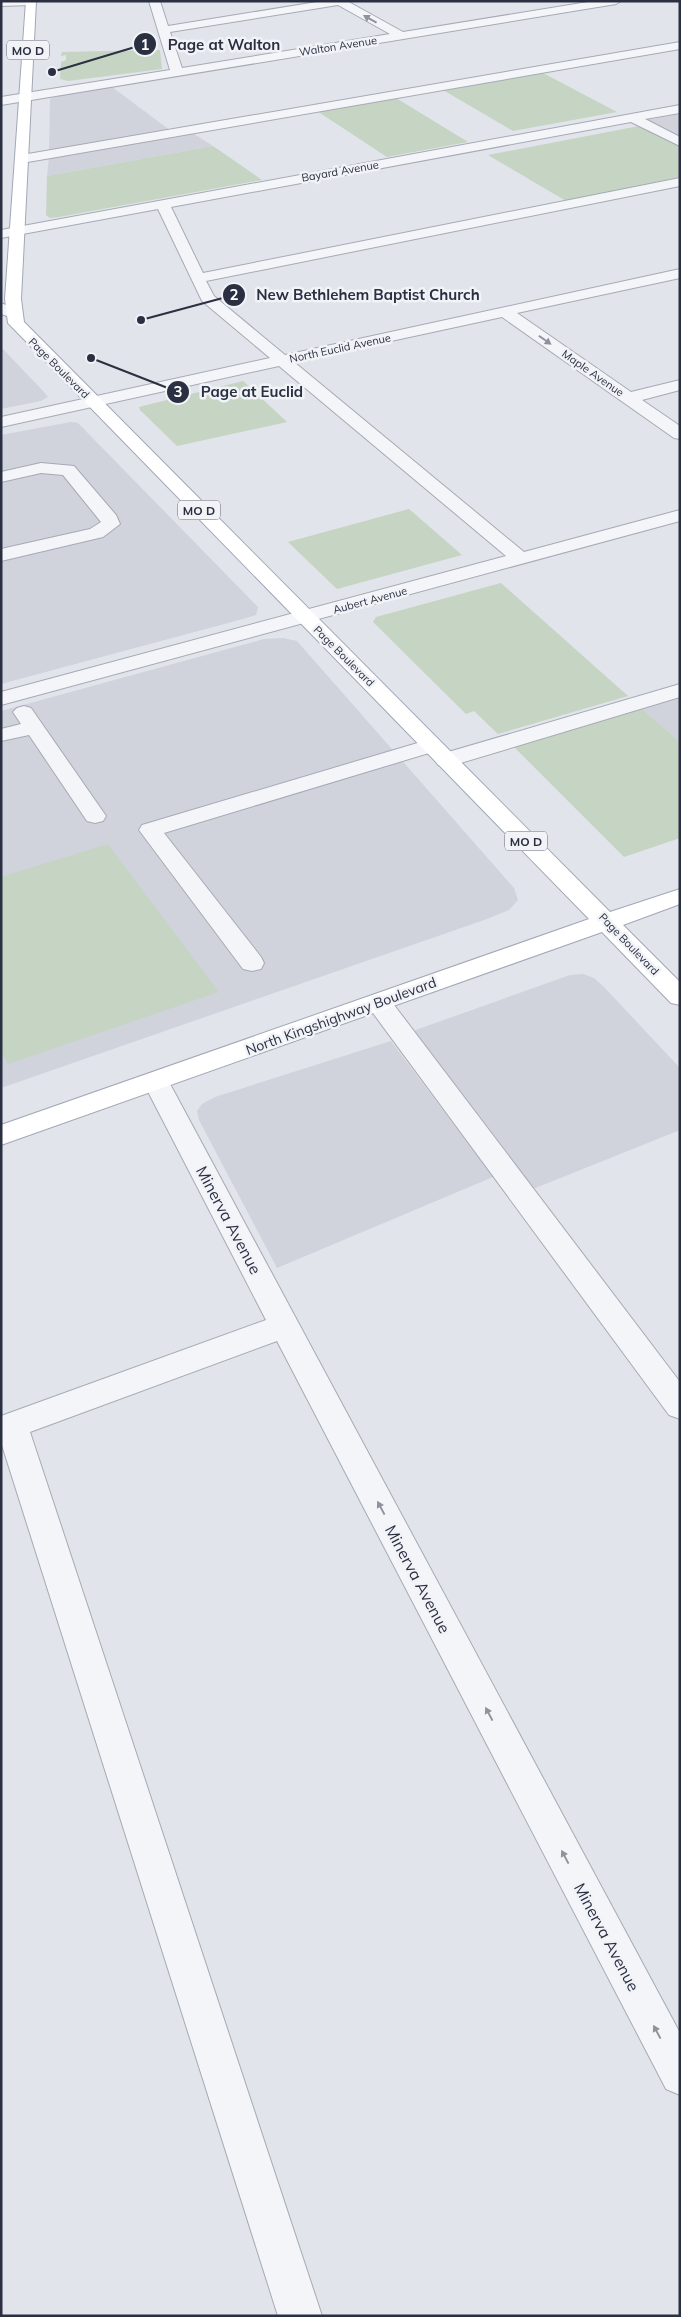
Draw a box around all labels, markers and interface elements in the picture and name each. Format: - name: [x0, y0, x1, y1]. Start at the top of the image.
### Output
- one-way arrow: [362, 15, 377, 23]
- callout: Page at Walton: [133, 29, 290, 59]
- street label: Walton Avenue: [298, 33, 378, 59]
- text: 1: [140, 35, 150, 54]
- text: Page at Walton: [168, 35, 280, 54]
- road number: MO D: [7, 40, 49, 60]
- street label: Bayard Avenue: [300, 157, 380, 185]
- callout: New Bethlehem Baptist Church: [221, 280, 490, 310]
- text: 2: [229, 285, 239, 304]
- text: New Bethlehem Baptist Church: [256, 285, 480, 304]
- street label: North Euclid Avenue: [288, 330, 392, 366]
- one-way arrow: [538, 334, 551, 345]
- street label: Page Boulevard: [26, 335, 92, 401]
- street label: Maple Avenue: [559, 346, 627, 400]
- callout: Page at Euclid: [166, 377, 313, 407]
- text: 3: [173, 382, 183, 401]
- text: Page at Euclid: [201, 382, 303, 401]
- road number: MO D: [178, 500, 220, 520]
- street label: Aubert Avenue: [331, 583, 409, 617]
- street label: Page Boulevard: [311, 623, 377, 689]
- road number: MO D: [505, 831, 547, 850]
- street label: Page Boulevard: [596, 910, 662, 978]
- street label: North Kingshighway Boulevard: [243, 973, 439, 1059]
- street label: Minerva Avenue: [192, 1162, 266, 1278]
- one-way arrow: [377, 1501, 385, 1515]
- street label: Minerva Avenue: [381, 1521, 455, 1637]
- one-way arrow: [485, 1706, 493, 1721]
- one-way arrow: [561, 1850, 569, 1865]
- street label: Minerva Avenue: [570, 1879, 644, 1995]
- one-way arrow: [653, 2025, 661, 2039]

